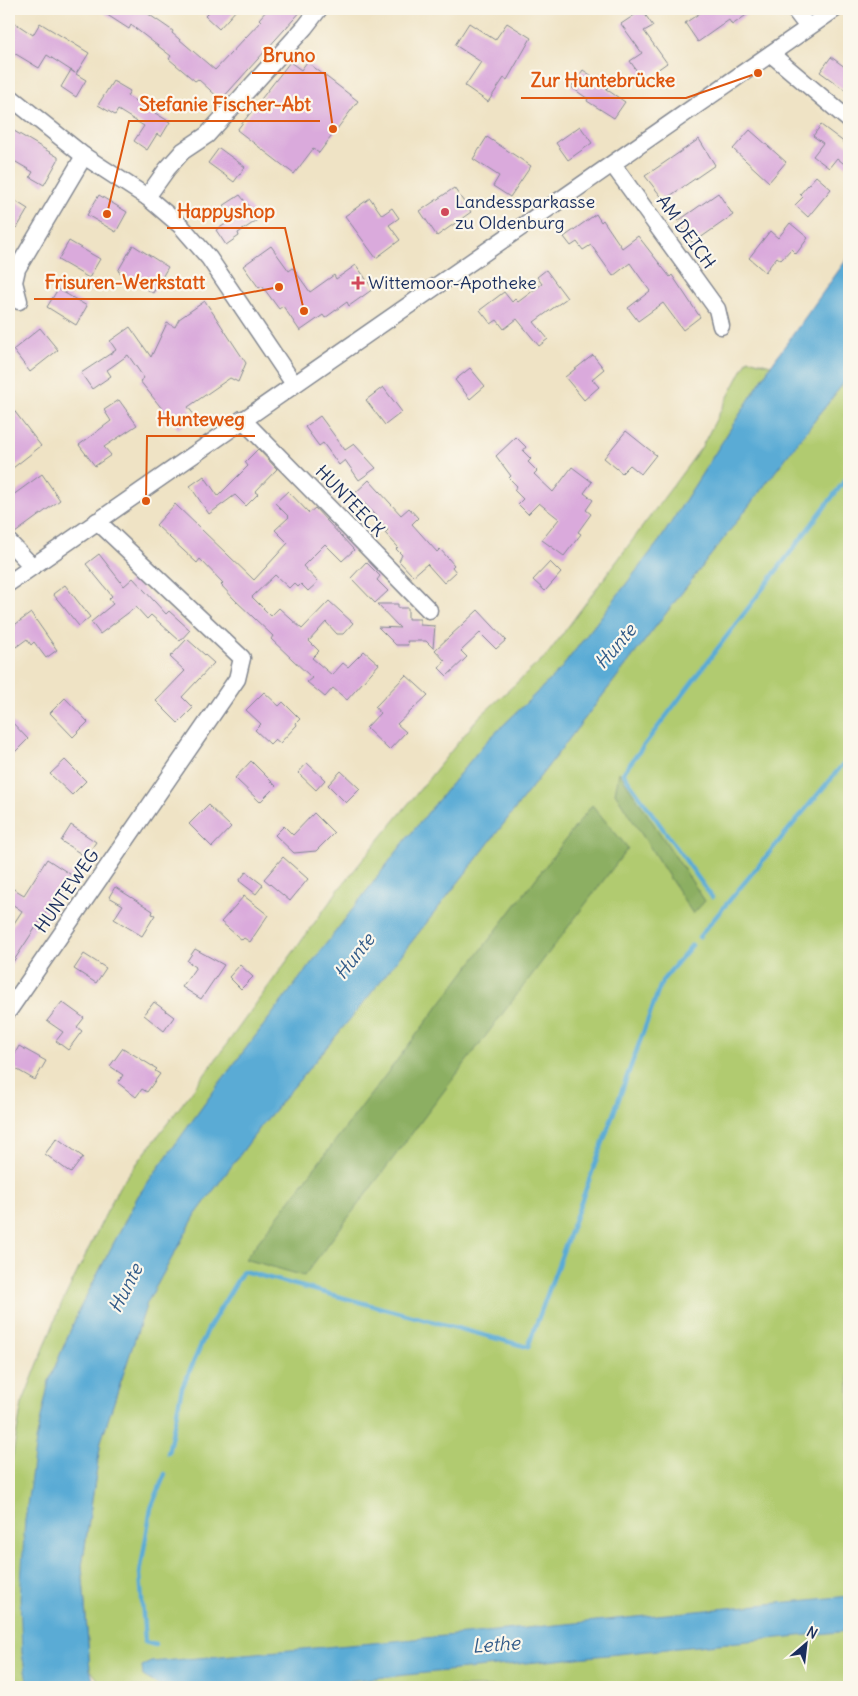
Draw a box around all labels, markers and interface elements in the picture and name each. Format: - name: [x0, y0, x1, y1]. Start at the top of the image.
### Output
- callout: Bruno: [252, 39, 325, 73]
- text: Bruno: [263, 43, 316, 67]
- callout: Zur Huntebrücke: [521, 64, 686, 98]
- text: Zur Huntebrücke: [531, 68, 675, 92]
- callout: Stefanie Fischer-Abt: [129, 87, 320, 121]
- text: Stefanie Fischer-Abt: [139, 92, 311, 116]
- place label: Landessparkasse zu Oldenburg: [455, 190, 595, 234]
- street label: AM DEICH: [652, 190, 721, 273]
- callout: Happyshop: [167, 194, 285, 228]
- text: Happyshop: [177, 199, 275, 223]
- marker: Landessparkasse zu Oldenburg: [439, 206, 451, 218]
- callout: Frisuren-Werkstatt: [34, 265, 215, 299]
- text: Frisuren-Werkstatt: [45, 270, 206, 294]
- place label: Wittemoor-Apotheke: [368, 271, 537, 294]
- marker: Wittemoor-Apotheke: [352, 277, 364, 289]
- callout: Hunteweg: [147, 402, 255, 436]
- text: Hunteweg: [157, 407, 245, 431]
- street label: HUNTEECK: [311, 460, 390, 541]
- water label: Hunte: [589, 617, 642, 674]
- street label: HUNTEWEG: [29, 844, 104, 937]
- water label: Hunte: [329, 927, 381, 984]
- water label: Hunte: [103, 1258, 148, 1317]
- north arrow: [780, 1618, 830, 1668]
- text: N: [804, 1622, 821, 1643]
- water label: Lethe: [471, 1630, 522, 1658]

